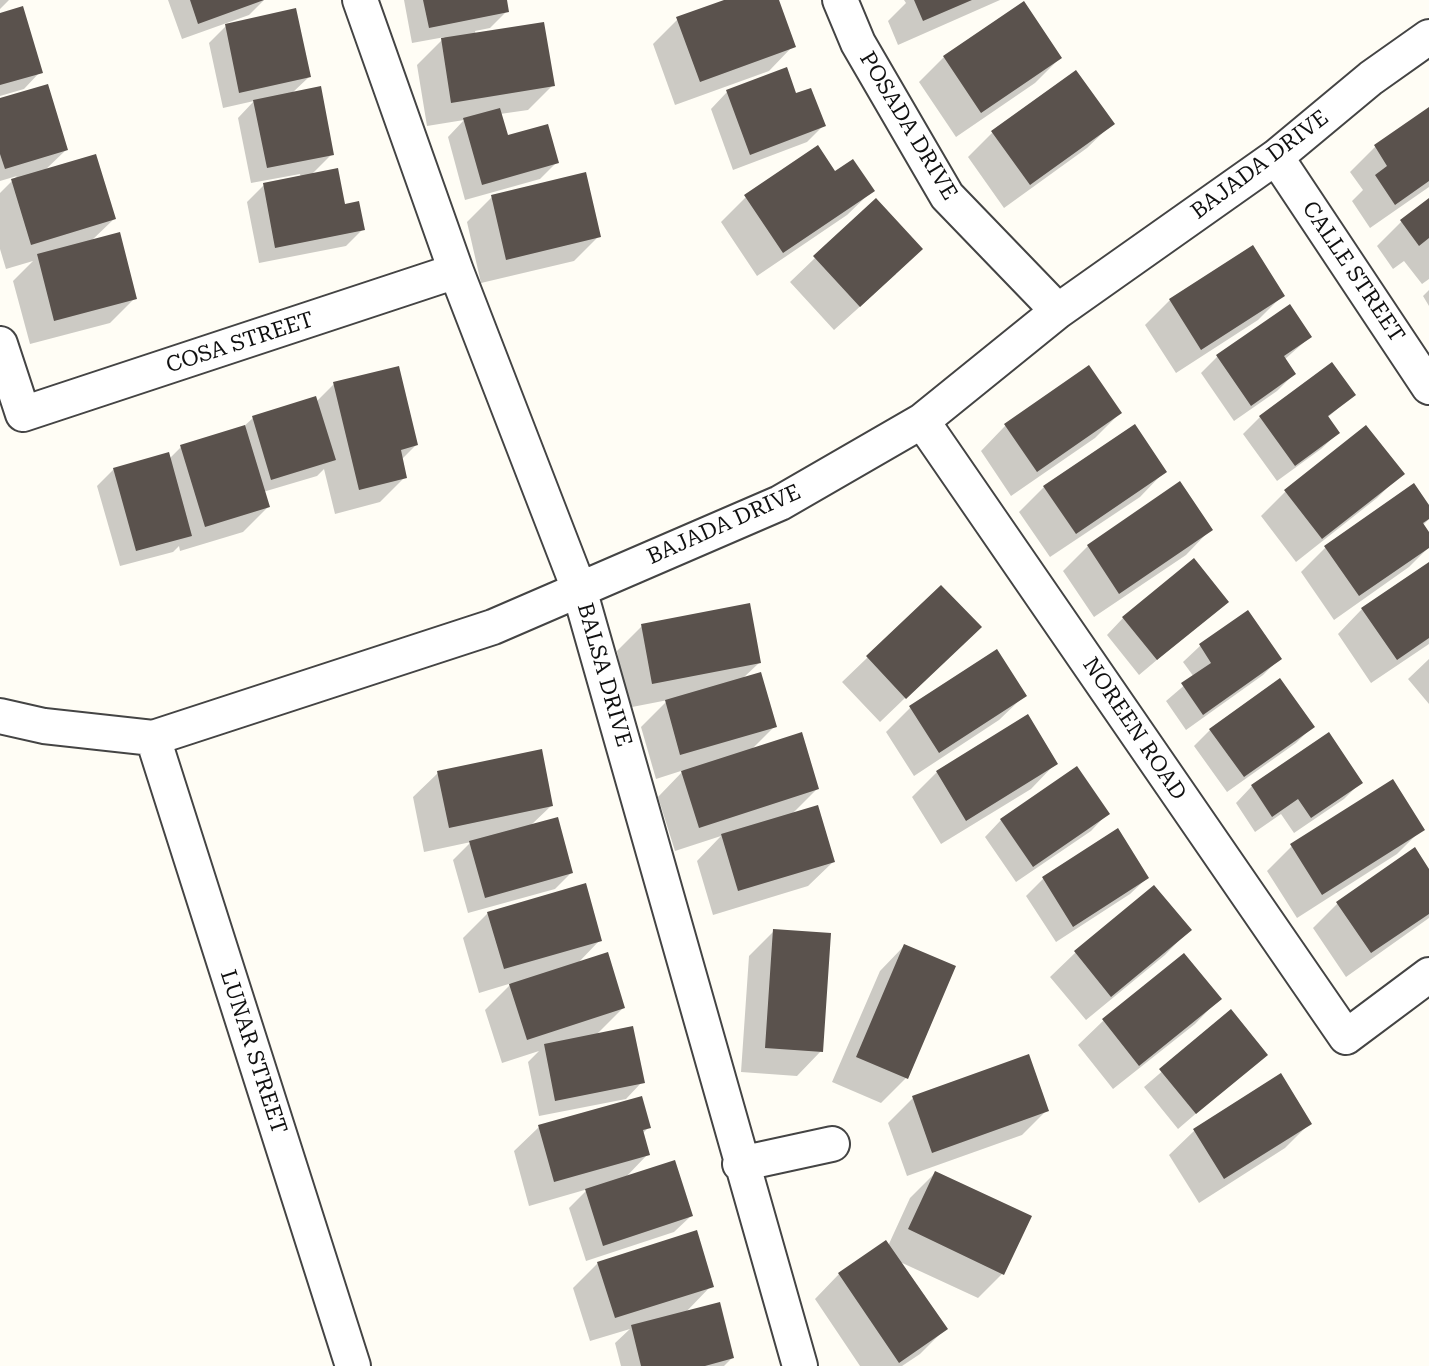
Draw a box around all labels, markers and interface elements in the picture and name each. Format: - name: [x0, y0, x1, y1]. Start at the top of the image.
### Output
- street label: POSADA DRIVE: [853, 47, 963, 205]
- street label: BAJADA DRIVE: [1186, 105, 1334, 225]
- street label: CALLE STREET: [1296, 197, 1410, 347]
- street label: COSA STREET: [163, 307, 317, 379]
- street label: BAJADA DRIVE: [643, 479, 805, 571]
- street label: BALSA DRIVE: [571, 600, 637, 750]
- street label: NOREEN ROAD: [1077, 653, 1191, 805]
- street label: LUNAR STREET: [214, 967, 292, 1137]

